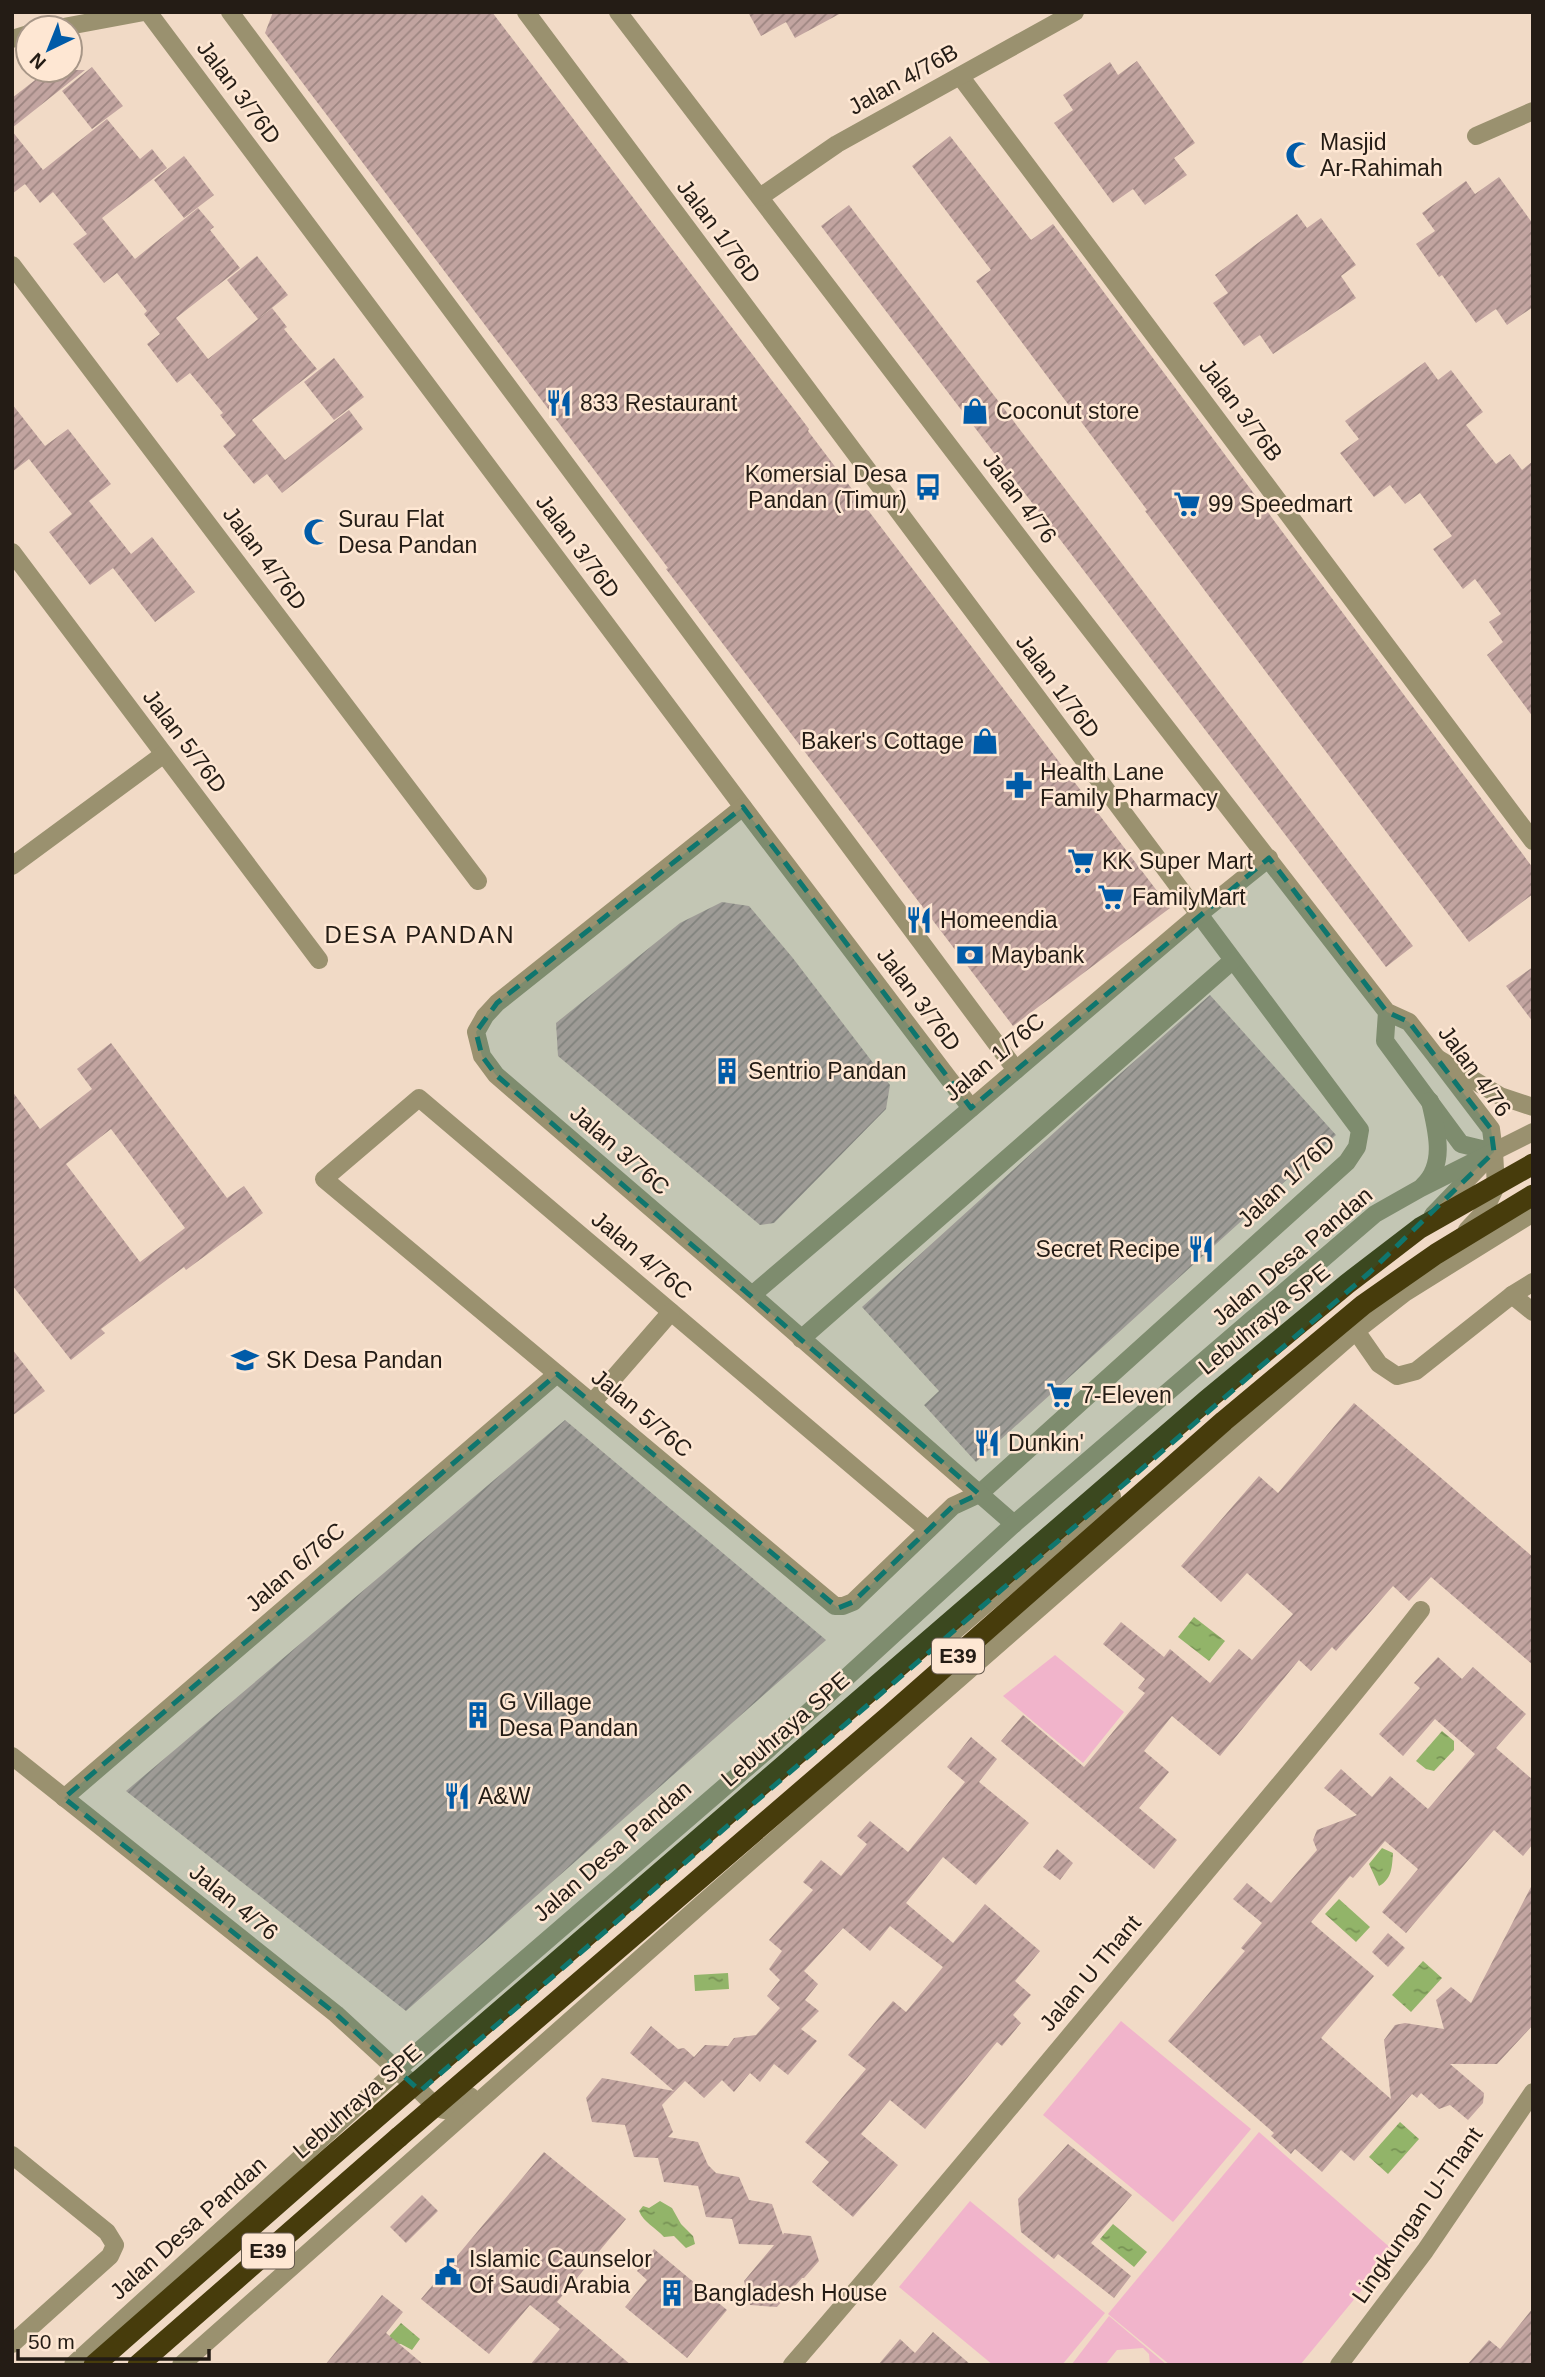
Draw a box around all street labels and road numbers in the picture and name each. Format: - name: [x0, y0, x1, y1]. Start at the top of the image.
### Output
- street label: Jalan 3/76D: [192, 35, 286, 149]
- street label: Jalan 4/76B: [844, 38, 962, 120]
- street label: Jalan 1/76D: [672, 174, 766, 288]
- street label: Jalan 3/76B: [1194, 354, 1288, 466]
- street label: Jalan 4/76: [978, 448, 1062, 548]
- street label: Jalan 3/76D: [531, 489, 625, 603]
- street label: Jalan 4/76D: [218, 501, 312, 615]
- street label: Jalan 1/76D: [1011, 629, 1105, 743]
- street label: Jalan 5/76D: [138, 684, 232, 798]
- street label: Jalan 3/76D: [872, 942, 966, 1056]
- street label: Jalan 1/76C: [939, 1008, 1049, 1106]
- street label: Jalan 4/76: [1433, 1020, 1517, 1122]
- street label: Jalan 3/76C: [565, 1100, 675, 1200]
- street label: Jalan 1/76D: [1232, 1130, 1340, 1232]
- street label: Jalan Desa Pandan: [1207, 1182, 1377, 1330]
- street label: Jalan 4/76C: [587, 1206, 697, 1304]
- street label: Lebuhraya SPE: [1193, 1258, 1335, 1380]
- street label: Jalan 5/76C: [587, 1364, 697, 1462]
- street label: Jalan 6/76C: [240, 1517, 350, 1617]
- road number: E39: [932, 1638, 984, 1674]
- street label: Lebuhraya SPE: [716, 1666, 854, 1792]
- street label: Jalan Desa Pandan: [528, 1775, 696, 1927]
- street label: Jalan 4/76: [185, 1858, 283, 1946]
- street label: Jalan U Thant: [1034, 1909, 1146, 2036]
- street label: Lebuhraya SPE: [288, 2038, 426, 2164]
- street label: Lingkungan U-Thant: [1347, 2122, 1488, 2308]
- street label: Jalan Desa Pandan: [105, 2151, 271, 2305]
- road number: E39: [242, 2234, 294, 2268]

